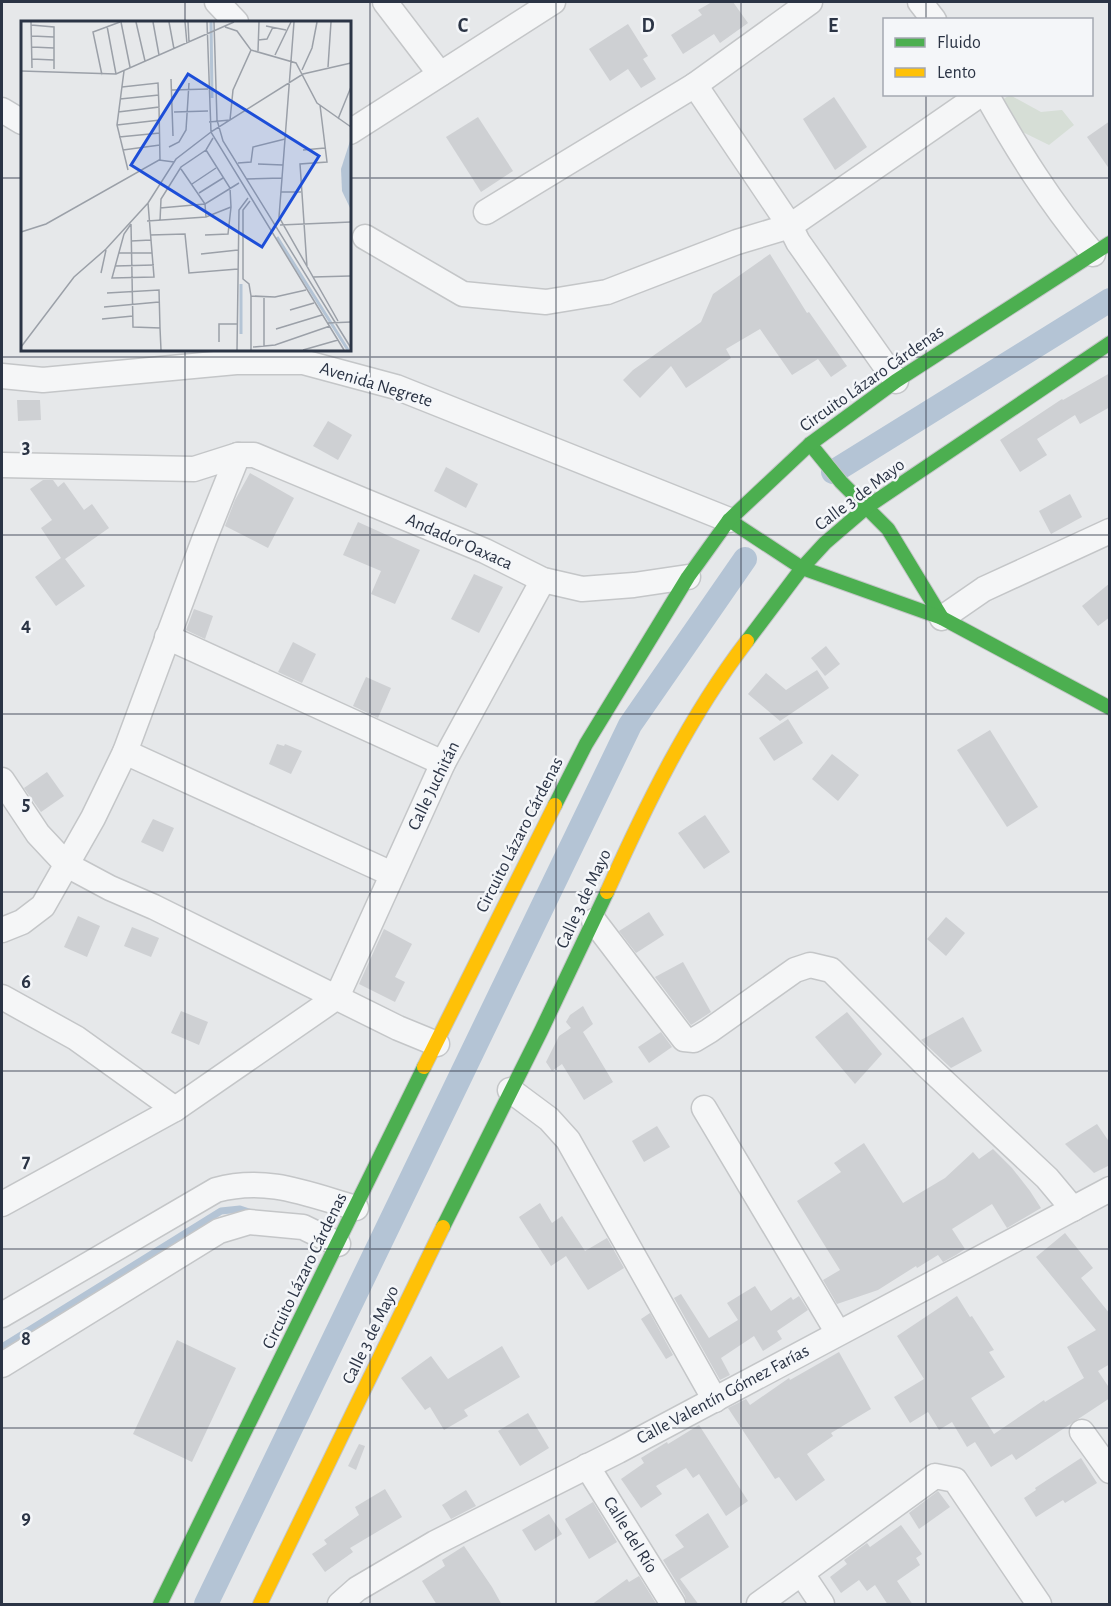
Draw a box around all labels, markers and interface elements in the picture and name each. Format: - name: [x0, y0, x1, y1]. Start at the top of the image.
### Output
- text: C: [458, 16, 469, 36]
- text: D: [641, 16, 655, 36]
- text: E: [828, 16, 838, 36]
- legend: [883, 18, 1093, 96]
- inset map: [21, 21, 351, 351]
- text: Fluido: [937, 34, 981, 52]
- text: Lento: [937, 64, 976, 82]
- street label: Circuito Lázaro Cárdenas: [797, 322, 947, 436]
- street label: Avenida Negrete: [318, 359, 434, 411]
- text: 3: [22, 437, 30, 457]
- street label: Calle 3 de Mayo: [812, 455, 908, 534]
- street label: Andador Oaxaca: [403, 510, 515, 574]
- text: 4: [21, 615, 31, 635]
- street label: Calle Juchitán: [405, 739, 463, 833]
- street label: Circuito Lázaro Cárdenas: [473, 755, 567, 915]
- text: 5: [22, 794, 30, 814]
- street label: Calle 3 de Mayo: [553, 846, 615, 951]
- text: 6: [21, 972, 31, 992]
- text: 7: [22, 1151, 31, 1171]
- street label: Circuito Lázaro Cárdenas: [259, 1190, 351, 1352]
- street label: Calle 3 de Mayo: [339, 1283, 403, 1387]
- text: 8: [21, 1329, 31, 1349]
- street label: Calle Valentín Gómez Farías: [634, 1342, 812, 1448]
- street label: Calle del Río: [600, 1494, 661, 1576]
- text: 9: [21, 1508, 31, 1528]

